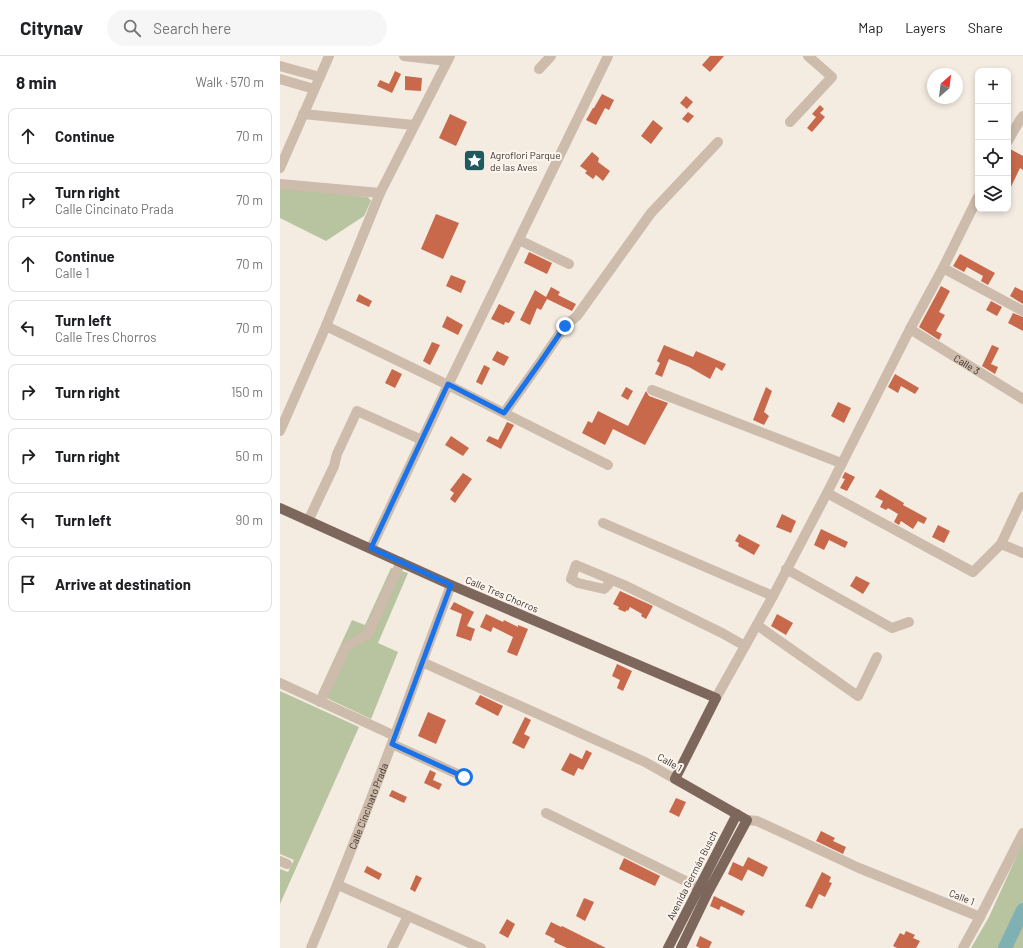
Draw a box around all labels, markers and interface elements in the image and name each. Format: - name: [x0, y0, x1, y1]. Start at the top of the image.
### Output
- search box: [107, 10, 387, 46]
- text: Citynav: [20, 16, 83, 39]
- icon: search: [121, 17, 143, 39]
- text: Search here: [153, 19, 231, 37]
- text: Map: [858, 19, 883, 36]
- text: Layers: [905, 19, 946, 36]
- text: Share: [968, 19, 1003, 36]
- north arrow: [927, 68, 963, 104]
- map controls: [975, 68, 1011, 212]
- button: +: [975, 68, 1011, 104]
- text: 8 min: [16, 72, 56, 92]
- text: Walk · 570 m: [196, 74, 264, 90]
- button: −: [975, 104, 1011, 140]
- icon: ahead: [17, 125, 39, 147]
- text: Continue: [55, 127, 115, 145]
- text: 70 m: [236, 128, 263, 144]
- button: locate: [975, 140, 1011, 176]
- place icon: Agroflori Parque de las Aves: [461, 148, 487, 174]
- place label: Agroflori Parque de las Aves: [490, 149, 560, 173]
- button: layers: [975, 176, 1011, 212]
- text: Turn right: [55, 183, 120, 201]
- icon: right: [17, 189, 39, 211]
- text: 70 m: [236, 192, 263, 208]
- text: Calle Cincinato Prada: [55, 201, 174, 217]
- text: Continue: [55, 247, 115, 265]
- icon: ahead: [17, 253, 39, 275]
- text: 70 m: [236, 256, 263, 272]
- text: Calle 1: [55, 265, 90, 281]
- text: Turn left: [55, 311, 111, 329]
- icon: left: [17, 317, 39, 339]
- route end: [556, 317, 574, 335]
- text: 70 m: [236, 320, 263, 336]
- text: Calle Tres Chorros: [55, 329, 157, 345]
- street label: Calle 3: [952, 352, 982, 377]
- icon: right: [17, 381, 39, 403]
- text: Turn right: [55, 383, 120, 401]
- text: 150 m: [231, 384, 263, 400]
- icon: right: [17, 445, 39, 467]
- text: Turn right: [55, 447, 120, 465]
- text: 50 m: [236, 448, 263, 464]
- icon: left: [17, 509, 39, 531]
- text: Turn left: [55, 511, 111, 529]
- text: 90 m: [236, 512, 263, 528]
- icon: arrive: [17, 573, 39, 595]
- street label: Calle Tres Chorros: [464, 573, 540, 615]
- text: Arrive at destination: [55, 575, 191, 593]
- street label: Calle 1: [655, 750, 685, 774]
- street label: Calle Cincinato Prada: [346, 761, 390, 851]
- route start: [455, 768, 473, 786]
- street label: Avenida Germán Busch: [664, 828, 720, 922]
- street label: Calle 1: [947, 886, 977, 908]

